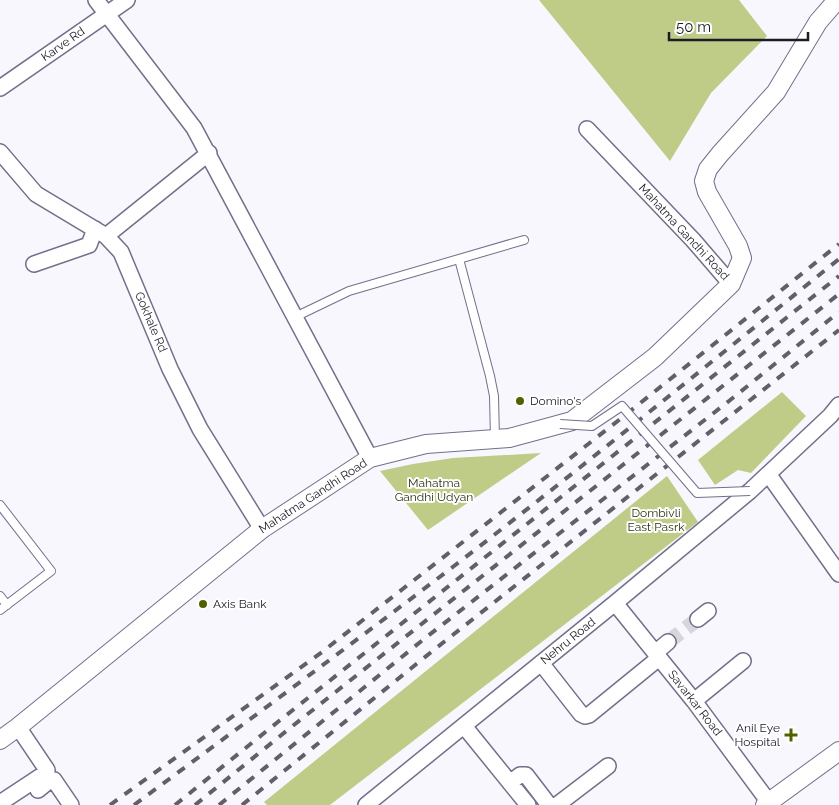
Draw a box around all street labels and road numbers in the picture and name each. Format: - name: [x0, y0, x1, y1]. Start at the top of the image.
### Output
- street label: Karve Rd: [39, 24, 87, 64]
- street label: Mahatma Gandhi Road: [636, 181, 732, 283]
- street label: Gokhale Rd: [132, 290, 170, 354]
- street label: Mahatma Gandhi Road: [256, 456, 370, 536]
- street label: Nehru Road: [538, 615, 598, 667]
- street label: Savarkar Road: [665, 667, 725, 739]

